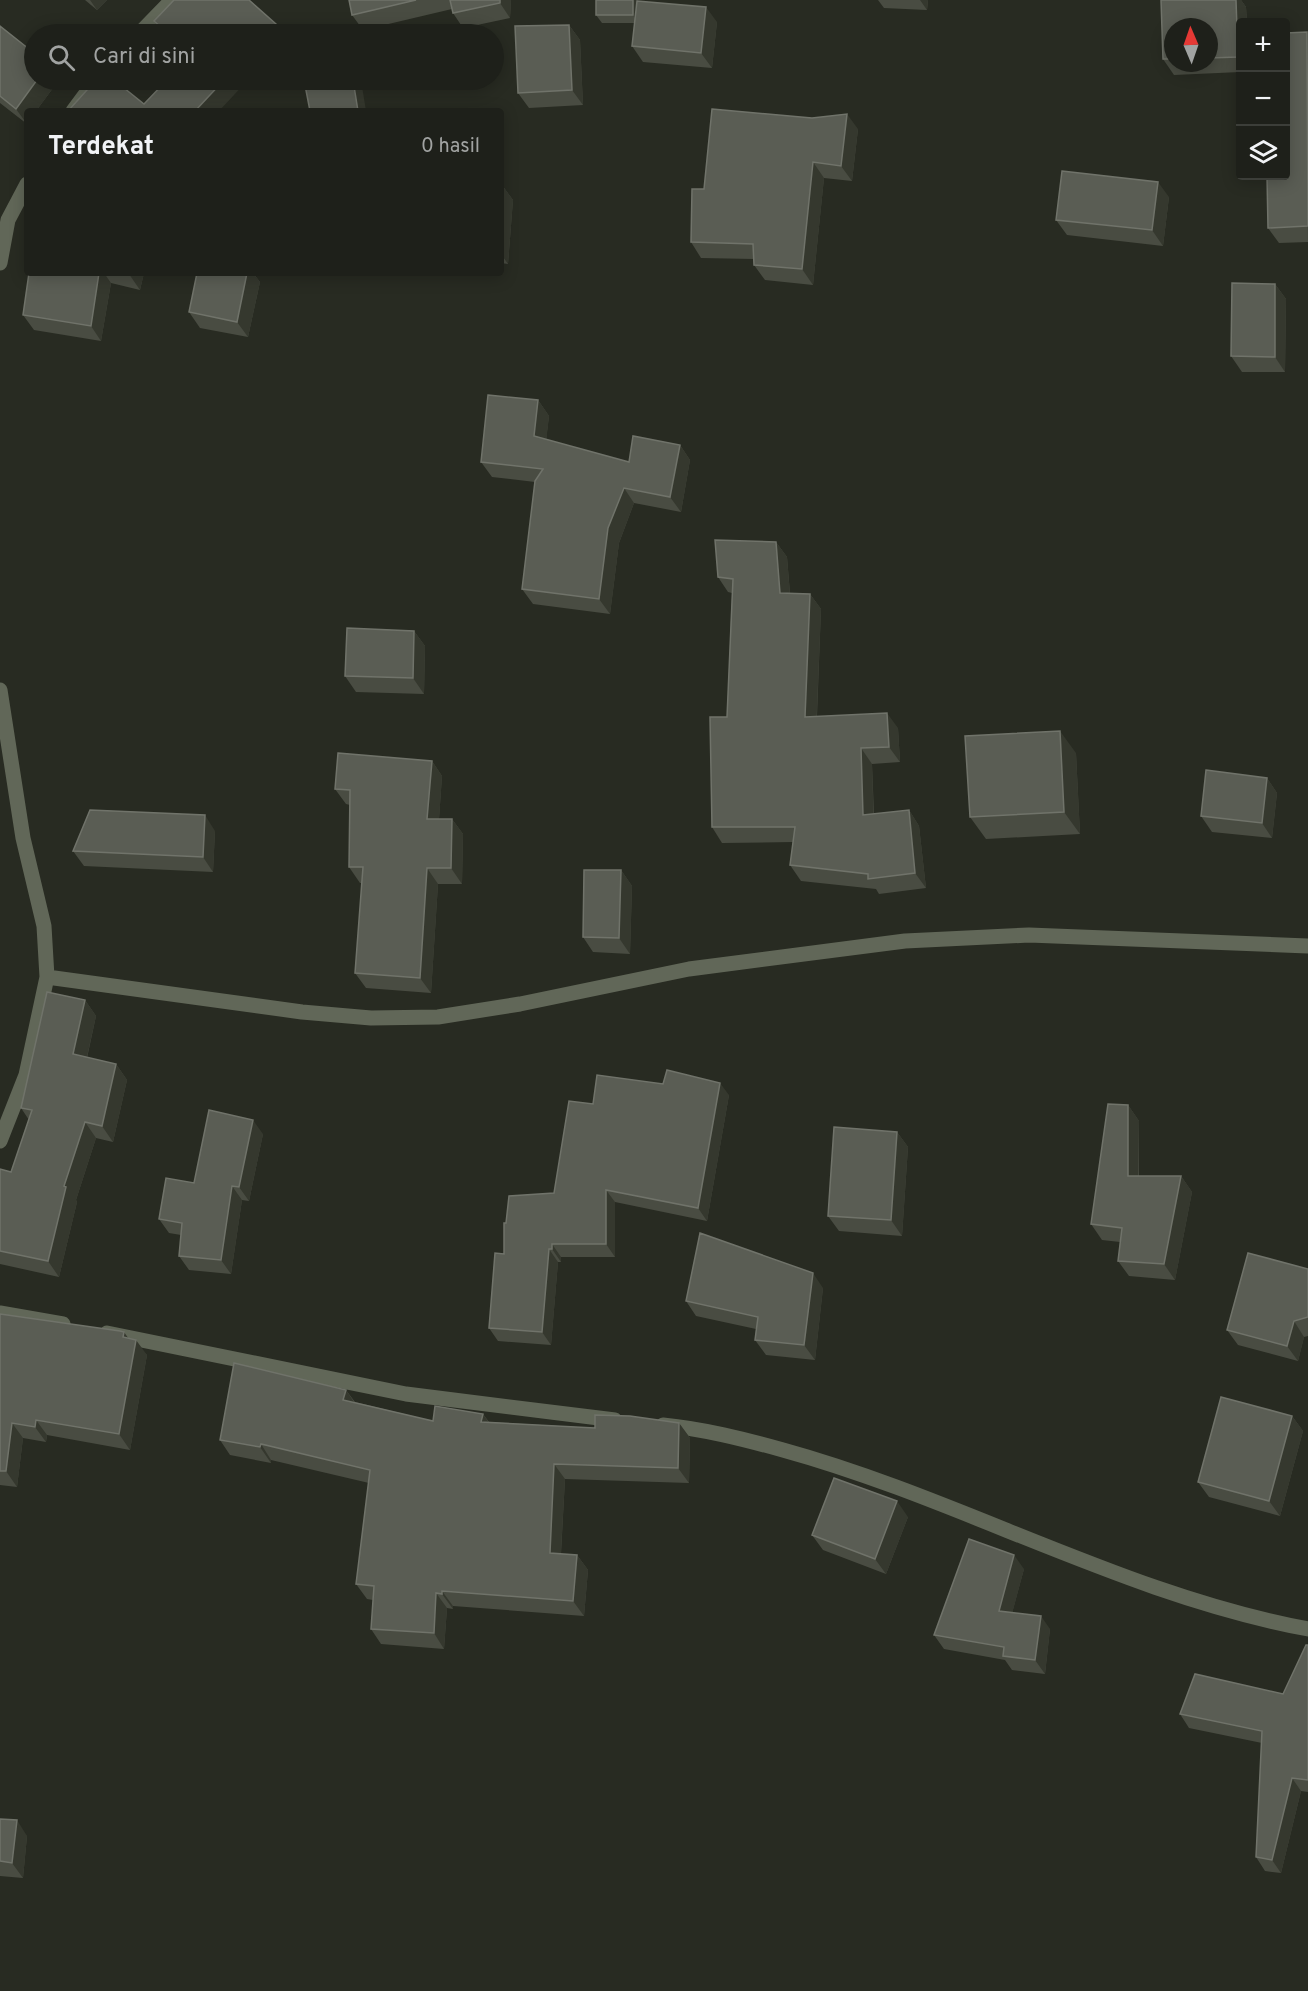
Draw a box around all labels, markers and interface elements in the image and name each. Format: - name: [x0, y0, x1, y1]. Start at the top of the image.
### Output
- north arrow: [1164, 18, 1218, 72]
- map controls: [1236, 18, 1290, 180]
- button: +: [1236, 18, 1290, 72]
- search box: [24, 24, 504, 90]
- icon: search: [45, 41, 78, 74]
- text: Cari di sini: [93, 44, 195, 71]
- button: −: [1236, 72, 1290, 126]
- button: layers: [1236, 126, 1290, 180]
- text: Terdekat: [48, 131, 154, 164]
- text: 0 hasil: [421, 134, 480, 160]

